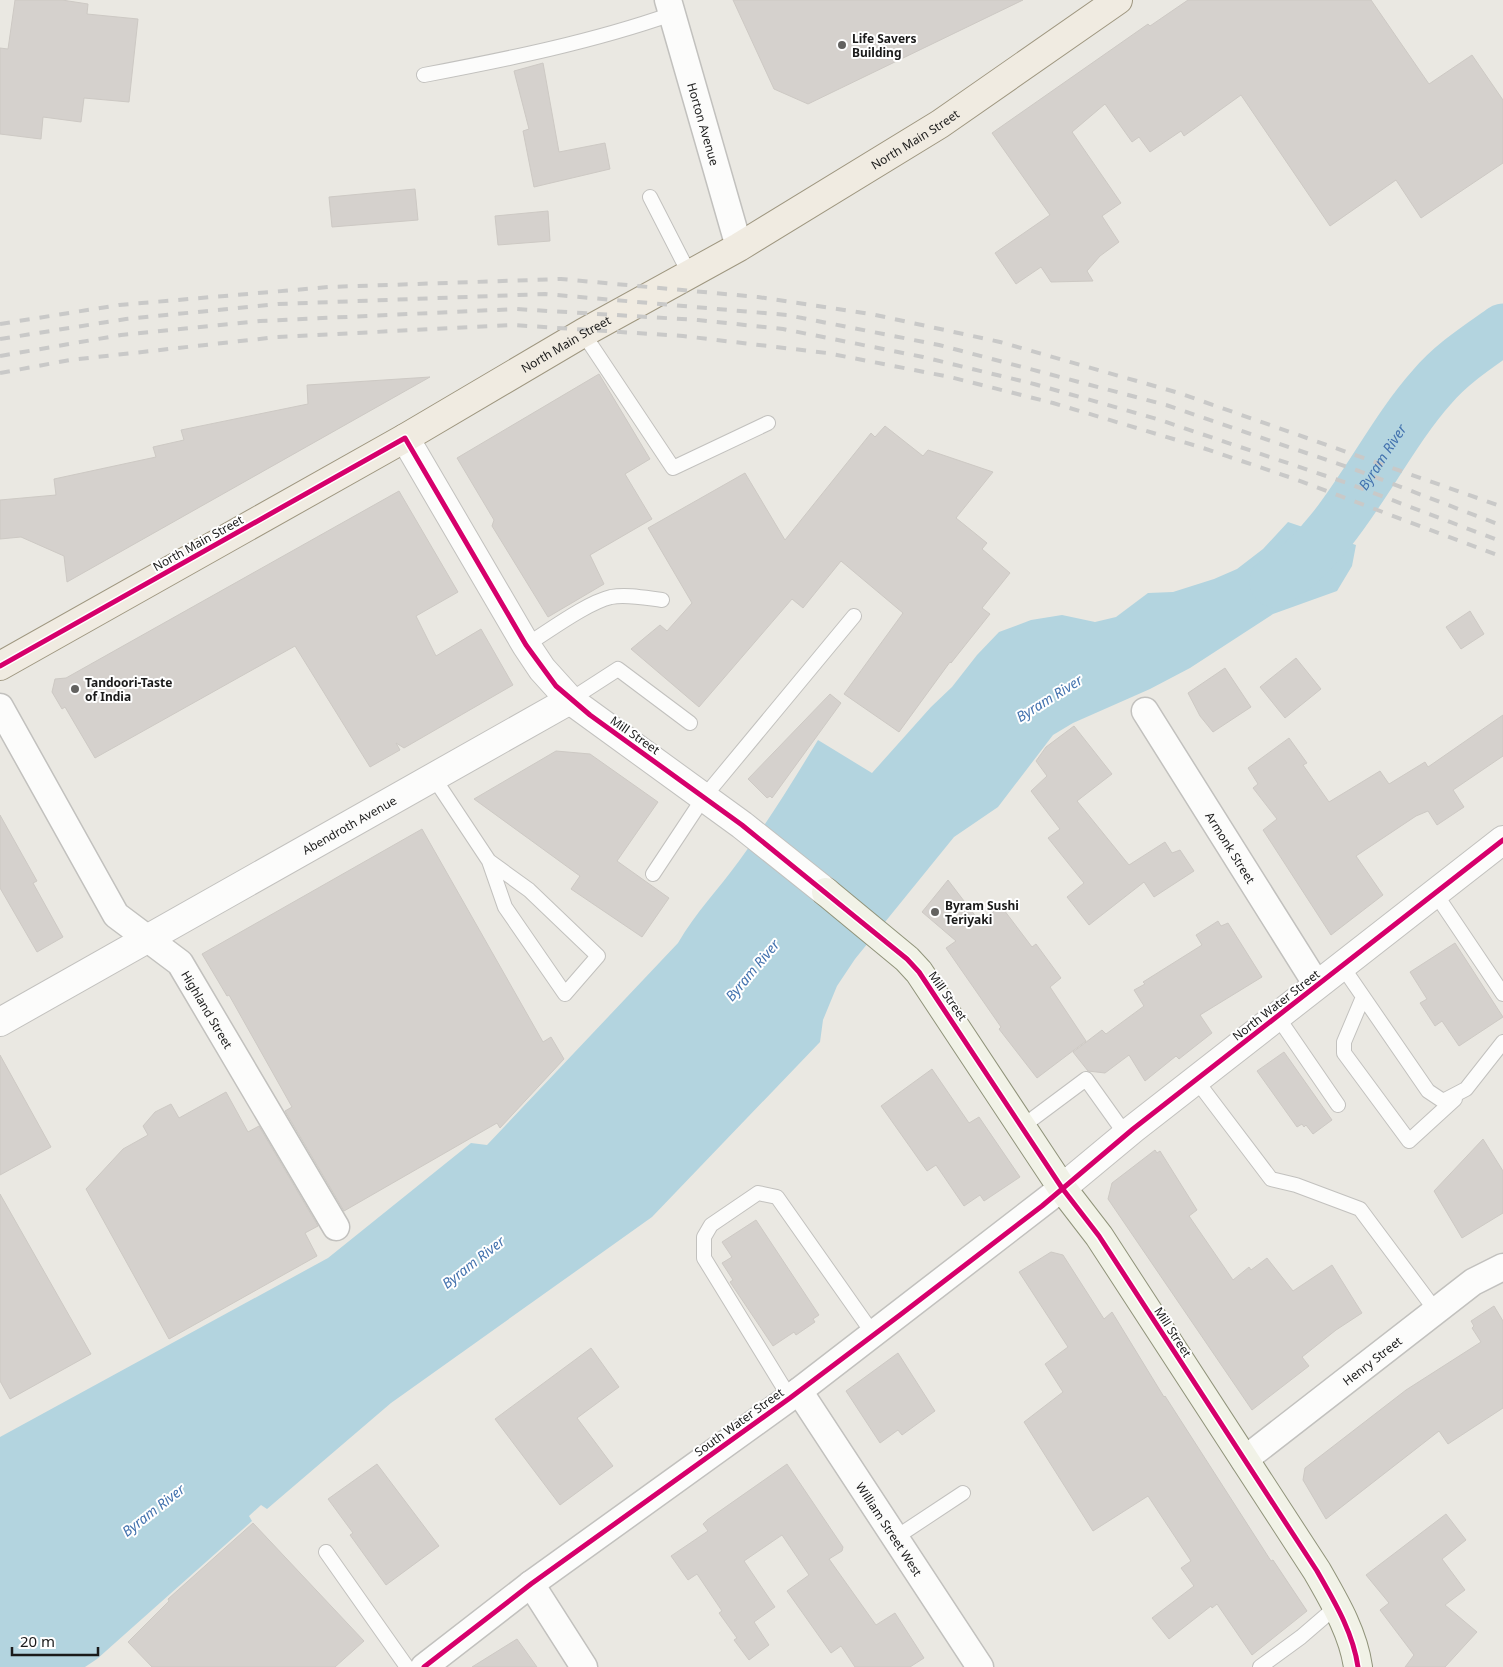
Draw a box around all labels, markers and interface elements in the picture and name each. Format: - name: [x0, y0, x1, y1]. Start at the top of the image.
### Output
- place label: Life Savers Building: [852, 30, 916, 61]
- marker: Life Savers Building: [836, 39, 848, 51]
- street label: Horton Avenue: [684, 81, 724, 168]
- street label: North Main Street: [868, 104, 963, 173]
- street label: North Main Street: [518, 311, 614, 376]
- water label: Byram River: [1353, 420, 1410, 493]
- street label: North Main Street: [150, 511, 247, 575]
- water label: Byram River: [1012, 670, 1086, 726]
- place label: Tandoori-Taste of India: [85, 674, 172, 705]
- marker: Tandoori-Taste of India: [69, 683, 81, 695]
- street label: Mill Street: [607, 712, 664, 759]
- street label: Abendroth Avenue: [299, 791, 400, 858]
- street label: Armonk Street: [1202, 808, 1260, 887]
- place label: Byram Sushi Teriyaki: [945, 897, 1019, 928]
- marker: Byram Sushi Teriyaki: [929, 906, 941, 918]
- water label: Byram River: [721, 935, 784, 1005]
- street label: North Water Street: [1229, 965, 1324, 1044]
- street label: Highland Street: [178, 967, 237, 1052]
- street label: Mill Street: [925, 968, 972, 1025]
- water label: Byram River: [438, 1231, 509, 1293]
- street label: Mill Street: [1150, 1304, 1196, 1361]
- street label: Henry Street: [1339, 1332, 1406, 1389]
- street label: South Water Street: [691, 1383, 788, 1460]
- water label: Byram River: [118, 1479, 189, 1541]
- street label: William Street West: [852, 1479, 927, 1580]
- scale bar: [12, 1624, 99, 1656]
- text: 20 m: [20, 1631, 55, 1651]

